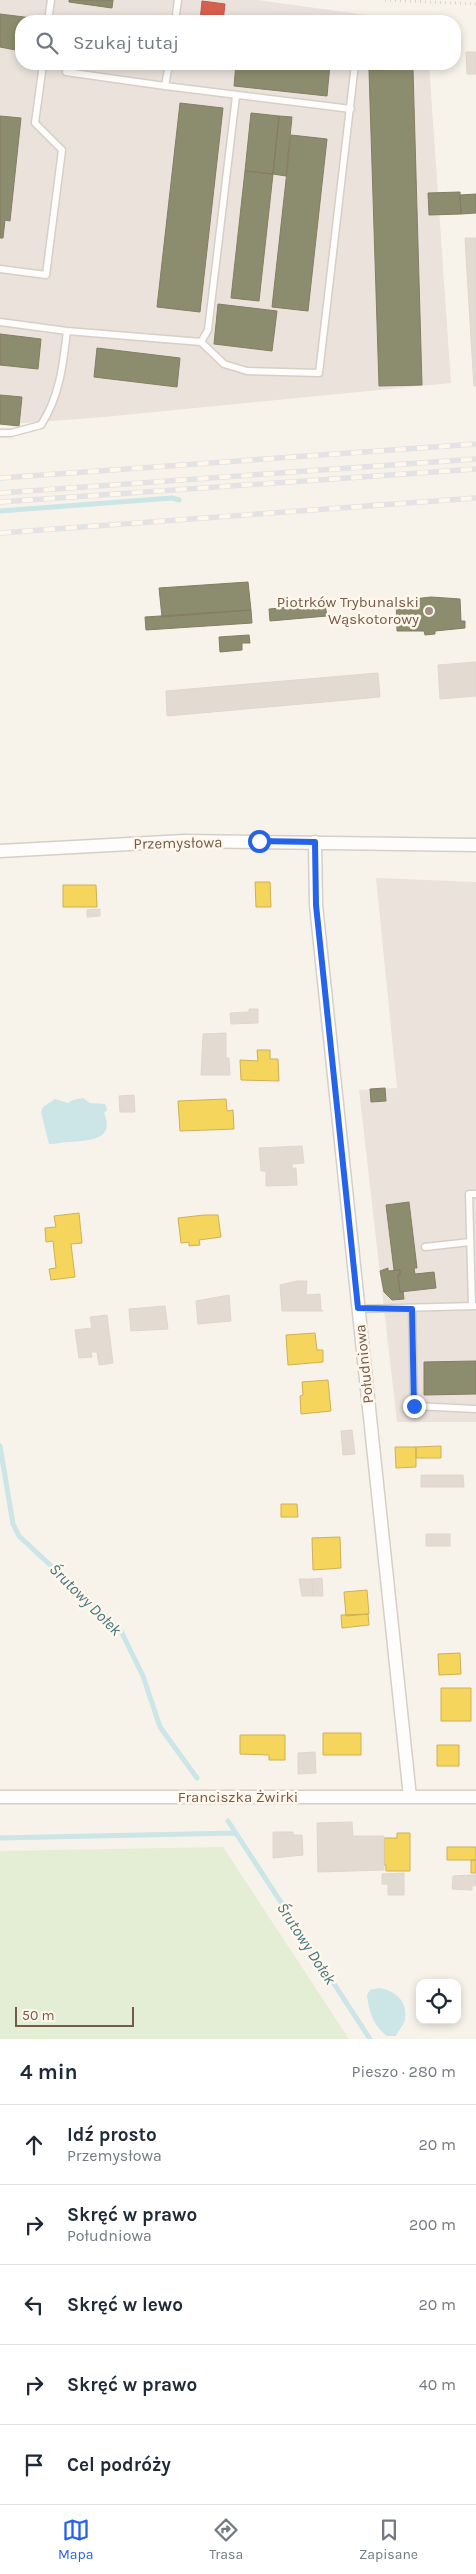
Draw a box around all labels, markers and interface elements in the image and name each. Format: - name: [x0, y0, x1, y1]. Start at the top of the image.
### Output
- search box: [15, 15, 461, 70]
- icon: search: [33, 29, 61, 57]
- text: Szukaj tutaj: [73, 32, 179, 54]
- place label: Piotrków Trybunalski Wąskotorowy: [277, 593, 419, 628]
- marker: Piotrków Trybunalski Wąskotorowy: [423, 605, 435, 617]
- route start: [248, 830, 271, 853]
- street label: Przemysłowa: [133, 833, 223, 853]
- street label: Południowa: [351, 1324, 377, 1404]
- route end: [403, 1395, 426, 1418]
- water label: Śrutowy Dołek: [46, 1559, 126, 1640]
- street label: Franciszka Żwirki: [178, 1788, 298, 1806]
- water label: Śrutowy Dołek: [273, 1899, 341, 1989]
- map controls: [416, 1979, 461, 2024]
- button: locate: [416, 1979, 461, 2024]
- scale bar: [15, 2004, 134, 2027]
- text: 50 m: [22, 2007, 55, 2024]
- text: 4 min: [20, 2060, 78, 2084]
- text: Pieszo · 280 m: [352, 2062, 456, 2081]
- text: Idź prosto: [67, 2124, 157, 2146]
- icon: ahead: [20, 2131, 48, 2159]
- text: 20 m: [418, 2135, 456, 2154]
- text: Przemysłowa: [67, 2146, 162, 2165]
- text: Skręć w prawo: [67, 2204, 197, 2226]
- icon: right: [20, 2211, 48, 2239]
- text: 200 m: [409, 2215, 456, 2234]
- text: Południowa: [67, 2226, 152, 2245]
- icon: left: [20, 2291, 48, 2319]
- text: Skręć w lewo: [67, 2294, 183, 2316]
- text: 20 m: [418, 2295, 456, 2314]
- icon: right: [20, 2371, 48, 2399]
- text: Skręć w prawo: [67, 2374, 197, 2396]
- text: 40 m: [419, 2375, 456, 2394]
- icon: arrive: [20, 2451, 48, 2479]
- text: Cel podróży: [67, 2454, 171, 2476]
- tab: Mapa: [58, 2516, 93, 2563]
- tab: Trasa: [209, 2516, 243, 2563]
- tab: Zapisane: [359, 2516, 418, 2563]

